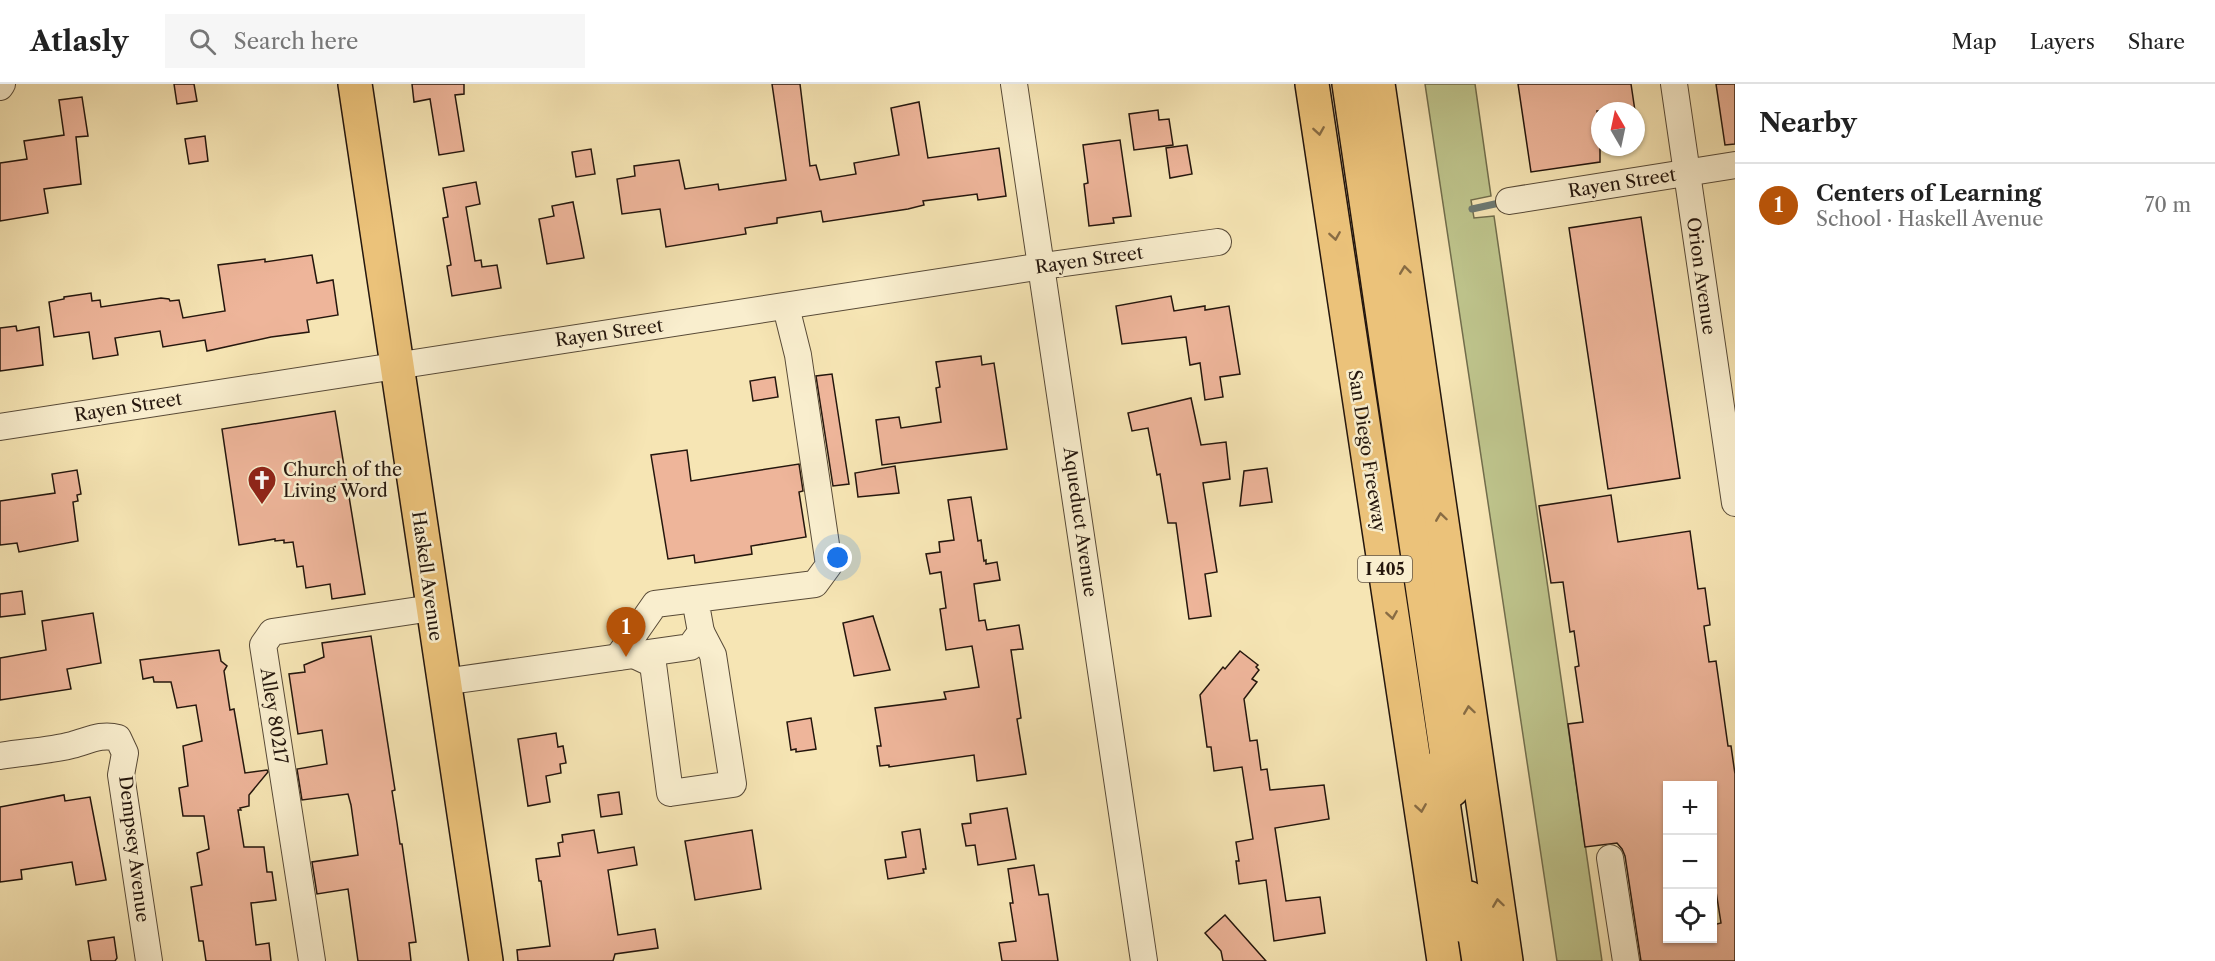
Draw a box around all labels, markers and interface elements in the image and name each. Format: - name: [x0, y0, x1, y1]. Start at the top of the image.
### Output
- search box: [165, 14, 585, 68]
- text: Atlasly: [30, 24, 129, 58]
- icon: search: [186, 25, 219, 58]
- text: Search here: [234, 28, 358, 55]
- text: Map: [1952, 29, 1997, 54]
- text: Layers: [2030, 29, 2095, 54]
- text: Share: [2128, 29, 2185, 54]
- north arrow: [1591, 102, 1645, 156]
- text: Nearby: [1759, 107, 1857, 139]
- one-way arrow: [1312, 126, 1324, 136]
- street label: Rayen Street: [1567, 164, 1678, 202]
- text: Centers of Learning: [1816, 180, 2042, 207]
- text: 1: [1774, 193, 1783, 217]
- text: 70 m: [2145, 193, 2191, 217]
- text: School · Haskell Avenue: [1816, 207, 2043, 231]
- street label: Orion Avenue: [1682, 216, 1720, 336]
- one-way arrow: [1328, 231, 1340, 240]
- street label: Rayen Street: [1034, 241, 1145, 278]
- one-way arrow: [1399, 266, 1412, 275]
- street label: Rayen Street: [554, 314, 665, 351]
- street label: San Diego Freeway: [1343, 368, 1391, 535]
- street label: Rayen Street: [73, 388, 184, 426]
- street label: Aqueduct Avenue: [1058, 445, 1101, 598]
- place label: Church of the Living Word: [283, 459, 402, 502]
- church icon: Church of the Living Word: [246, 464, 278, 506]
- street label: Haskell Avenue: [407, 510, 447, 642]
- one-way arrow: [1435, 513, 1447, 522]
- your location: [823, 543, 852, 572]
- road number: I 405: [1358, 556, 1412, 582]
- pin: 1: [606, 608, 646, 657]
- one-way arrow: [1385, 611, 1397, 620]
- street label: Alley 80217: [255, 665, 292, 766]
- one-way arrow: [1464, 706, 1476, 715]
- street label: Dempsey Avenue: [114, 774, 154, 924]
- map controls: [1663, 781, 1717, 943]
- button: +: [1663, 781, 1717, 835]
- one-way arrow: [1414, 804, 1426, 813]
- button: −: [1663, 835, 1717, 889]
- button: locate: [1663, 889, 1717, 943]
- one-way arrow: [1492, 899, 1504, 908]

